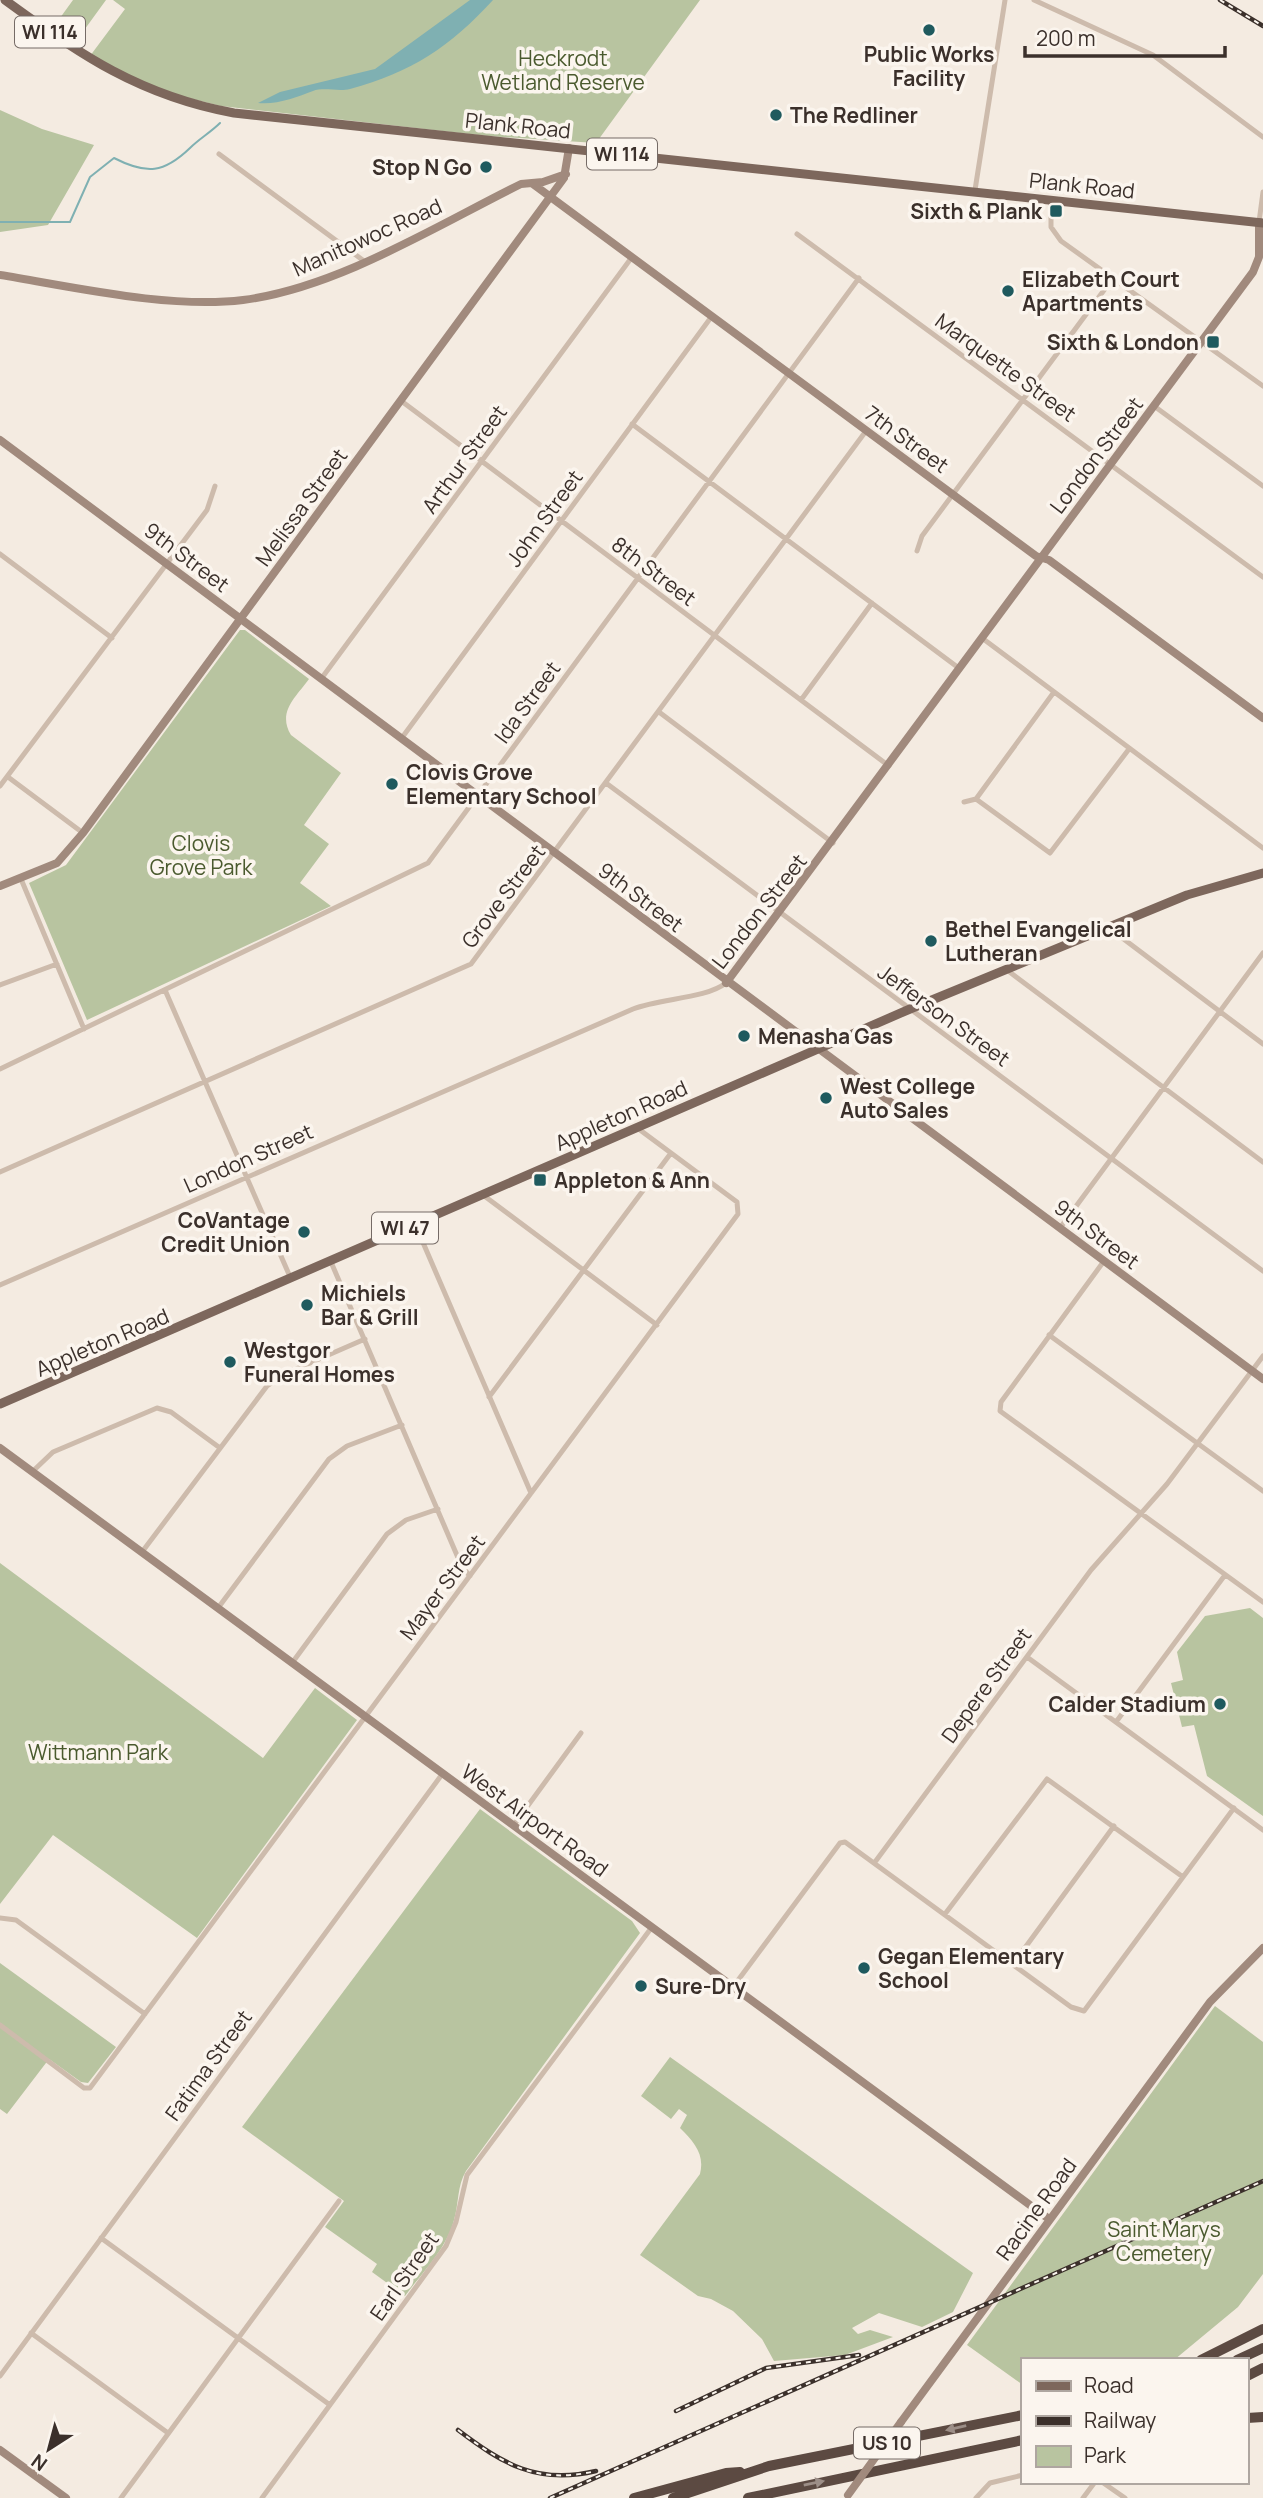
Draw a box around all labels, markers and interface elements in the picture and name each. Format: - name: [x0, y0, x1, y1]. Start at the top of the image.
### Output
- scale bar: [1025, 14, 1224, 58]
- road number: WI 114: [15, 16, 85, 48]
- marker: Public Works Facility: [921, 22, 937, 38]
- text: 200 m: [1036, 24, 1096, 52]
- place label: Public Works Facility: [864, 40, 994, 92]
- park label: Heckrodt Wetland Reserve: [481, 44, 645, 96]
- place label: The Redliner: [790, 101, 918, 129]
- street label: Plank Road: [464, 106, 572, 144]
- marker: The Redliner: [768, 107, 784, 123]
- road number: WI 114: [587, 138, 657, 170]
- place label: Stop N Go: [372, 153, 472, 181]
- marker: Stop N Go: [478, 159, 494, 175]
- street label: Plank Road: [1028, 166, 1136, 204]
- street label: Manitowoc Road: [288, 192, 446, 282]
- place label: Sixth & Plank: [910, 197, 1043, 225]
- marker: Sixth & Plank: [1048, 203, 1064, 219]
- place label: Elizabeth Court Apartments: [1022, 265, 1180, 317]
- marker: Elizabeth Court Apartments: [1000, 283, 1016, 299]
- street label: Marquette Street: [930, 306, 1082, 428]
- place label: Sixth & London: [1047, 328, 1199, 356]
- marker: Sixth & London: [1205, 334, 1221, 350]
- street label: London Street: [1043, 391, 1149, 519]
- street label: Arthur Street: [415, 399, 513, 519]
- street label: 7th Street: [859, 399, 955, 479]
- street label: Melissa Street: [249, 442, 353, 572]
- street label: John Street: [499, 464, 589, 572]
- street label: 9th Street: [139, 516, 235, 598]
- street label: 8th Street: [606, 530, 702, 612]
- street label: Ida Street: [488, 655, 566, 749]
- place label: Clovis Grove Elementary School: [406, 758, 597, 810]
- marker: Clovis Grove Elementary School: [384, 776, 400, 792]
- park label: Clovis Grove Park: [150, 829, 253, 881]
- street label: Grove Street: [455, 839, 551, 953]
- street label: London Street: [705, 848, 813, 974]
- street label: 9th Street: [593, 856, 689, 938]
- place label: Bethel Evangelical Lutheran: [945, 915, 1132, 967]
- marker: Bethel Evangelical Lutheran: [923, 933, 939, 949]
- street label: Jefferson Street: [872, 958, 1016, 1072]
- place label: Menasha Gas: [758, 1022, 893, 1050]
- marker: Menasha Gas: [736, 1028, 752, 1044]
- place label: West College Auto Sales: [840, 1072, 975, 1124]
- street label: Appleton Road: [550, 1073, 692, 1157]
- marker: West College Auto Sales: [818, 1090, 834, 1106]
- street label: London Street: [179, 1117, 317, 1199]
- place label: Appleton & Ann: [554, 1166, 710, 1194]
- marker: Appleton & Ann: [532, 1172, 548, 1188]
- street label: 9th Street: [1049, 1193, 1145, 1275]
- place label: CoVantage Credit Union: [161, 1206, 290, 1258]
- road number: WI 47: [372, 1212, 438, 1244]
- marker: CoVantage Credit Union: [296, 1224, 312, 1240]
- place label: Michiels Bar & Grill: [321, 1279, 419, 1331]
- marker: Michiels Bar & Grill: [299, 1297, 315, 1313]
- street label: Appleton Road: [31, 1301, 173, 1383]
- place label: Westgor Funeral Homes: [244, 1336, 395, 1388]
- marker: Westgor Funeral Homes: [222, 1354, 238, 1370]
- street label: Mayer Street: [393, 1529, 491, 1645]
- street label: Depere Street: [935, 1622, 1037, 1748]
- place label: Calder Stadium: [1048, 1690, 1206, 1718]
- marker: Calder Stadium: [1212, 1696, 1228, 1712]
- park label: Wittmann Park: [28, 1738, 169, 1766]
- street label: West Airport Road: [456, 1757, 614, 1883]
- place label: Gegan Elementary School: [878, 1942, 1064, 1994]
- marker: Gegan Elementary School: [856, 1960, 872, 1976]
- place label: Sure-Dry: [655, 1972, 746, 2000]
- marker: Sure-Dry: [633, 1978, 649, 1994]
- street label: Fatima Street: [158, 2004, 258, 2126]
- street label: Racine Road: [989, 2152, 1083, 2266]
- park label: Saint Marys Cemetery: [1107, 2215, 1221, 2267]
- street label: Earl Street: [363, 2226, 445, 2326]
- legend: [1021, 2358, 1249, 2484]
- text: Road: [1084, 2371, 1134, 2399]
- text: Railway: [1084, 2406, 1156, 2434]
- north arrow: [14, 2414, 84, 2484]
- one-way arrow: [945, 2423, 967, 2434]
- road number: US 10: [854, 2428, 920, 2458]
- text: Park: [1084, 2441, 1126, 2469]
- text: N: [26, 2448, 52, 2477]
- one-way arrow: [803, 2478, 825, 2489]

